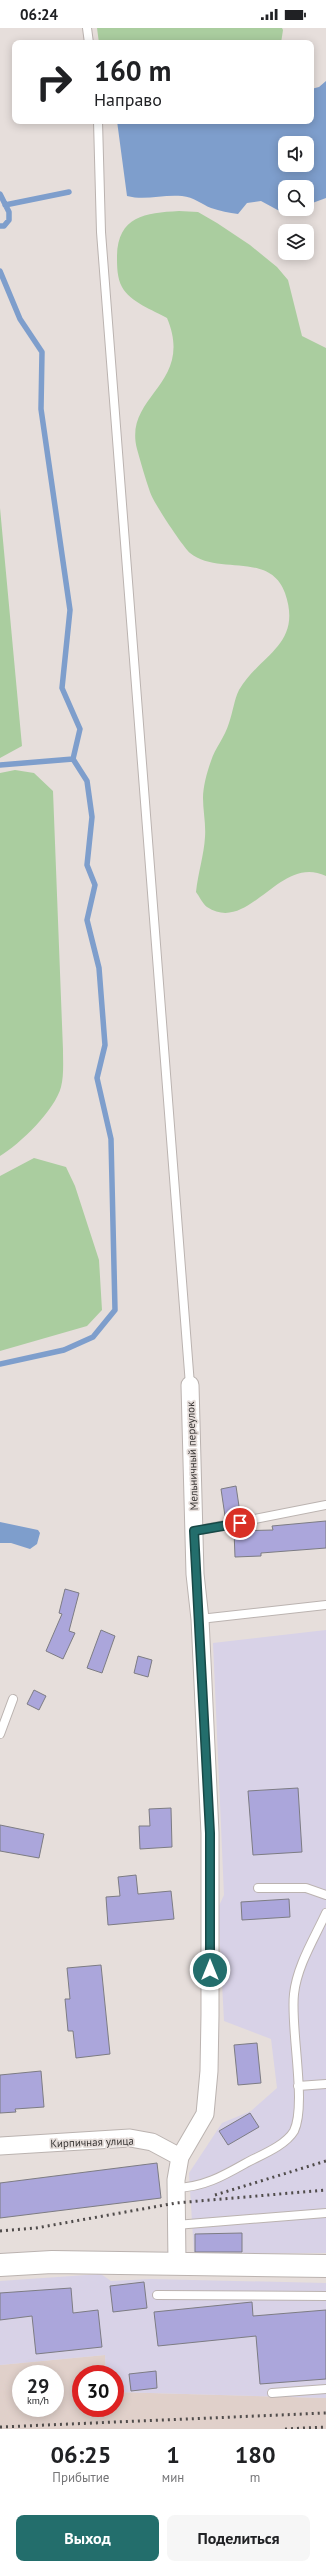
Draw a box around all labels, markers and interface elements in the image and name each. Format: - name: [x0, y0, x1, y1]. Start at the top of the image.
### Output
- text: 06:24: [20, 5, 58, 24]
- text: 160 m: [94, 52, 171, 89]
- icon: right: [28, 56, 80, 108]
- text: Направо: [94, 88, 162, 111]
- map controls: [278, 136, 314, 260]
- button: sound: [278, 136, 314, 172]
- button: search: [278, 180, 314, 216]
- button: layers: [278, 224, 314, 260]
- street label: Мельничный переулок: [183, 1401, 201, 1511]
- pin: [223, 1506, 257, 1540]
- icon: arrive: [229, 1512, 251, 1534]
- position arrow: [189, 1949, 231, 1991]
- street label: Кирпичная улица: [50, 2134, 134, 2150]
- speed limit sign: 30: [72, 2365, 124, 2417]
- text: 29: [27, 2373, 49, 2399]
- text: km/h: [27, 2394, 49, 2407]
- text: 06:25: [50, 2439, 111, 2470]
- text: 1: [166, 2439, 180, 2470]
- text: 180: [235, 2439, 276, 2470]
- text: Прибытие: [52, 2469, 109, 2486]
- text: мин: [162, 2469, 184, 2486]
- text: m: [250, 2469, 260, 2486]
- button: Выход: [16, 2515, 159, 2561]
- button: Поделиться: [167, 2515, 310, 2561]

